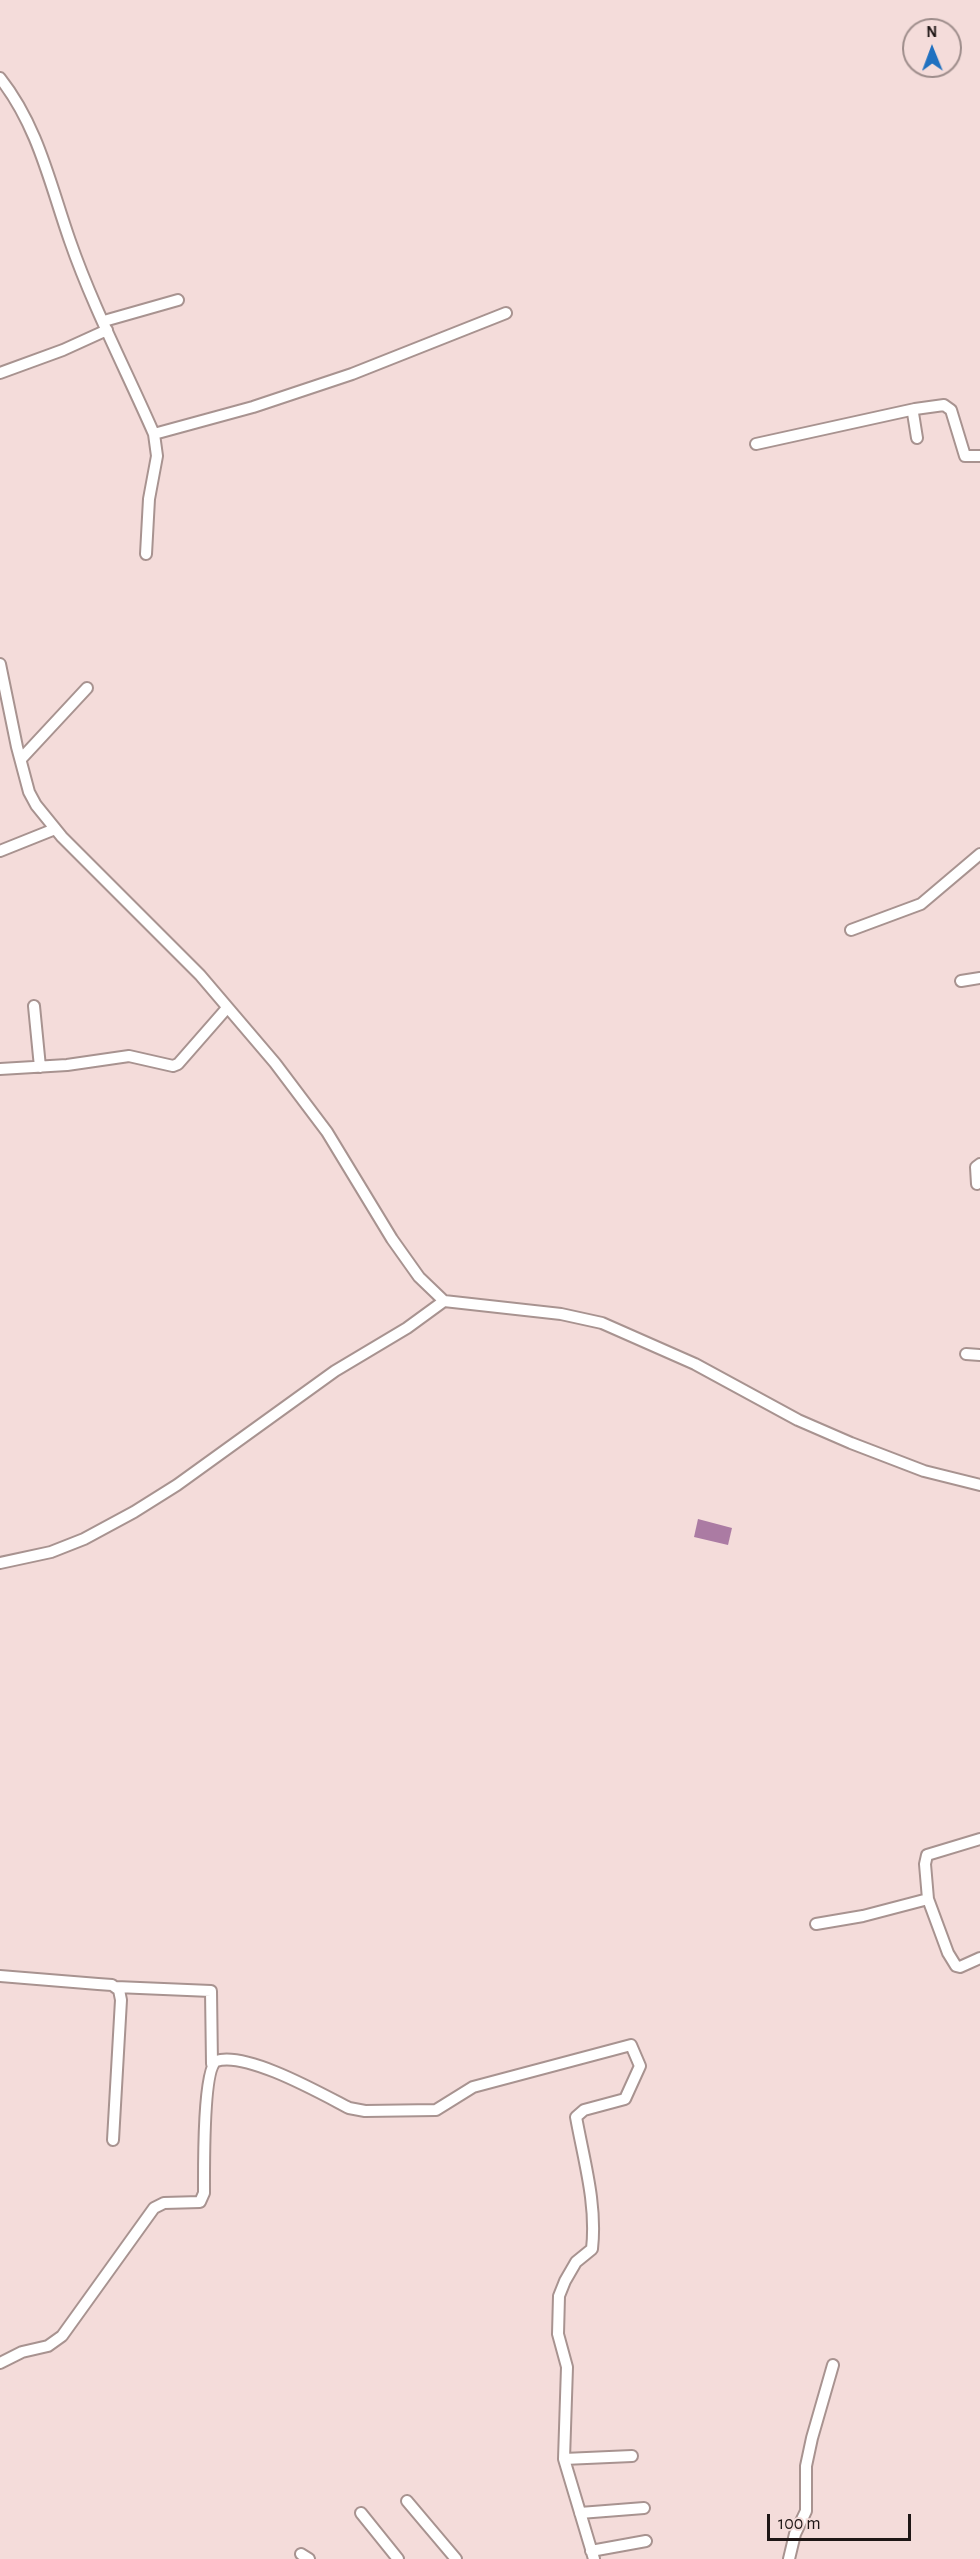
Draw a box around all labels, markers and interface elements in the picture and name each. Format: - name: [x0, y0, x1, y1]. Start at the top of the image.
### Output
- north arrow: [902, 18, 962, 78]
- text: N: [926, 24, 937, 40]
- scale bar: [770, 2502, 914, 2540]
- text: 100 m: [778, 2515, 821, 2533]

